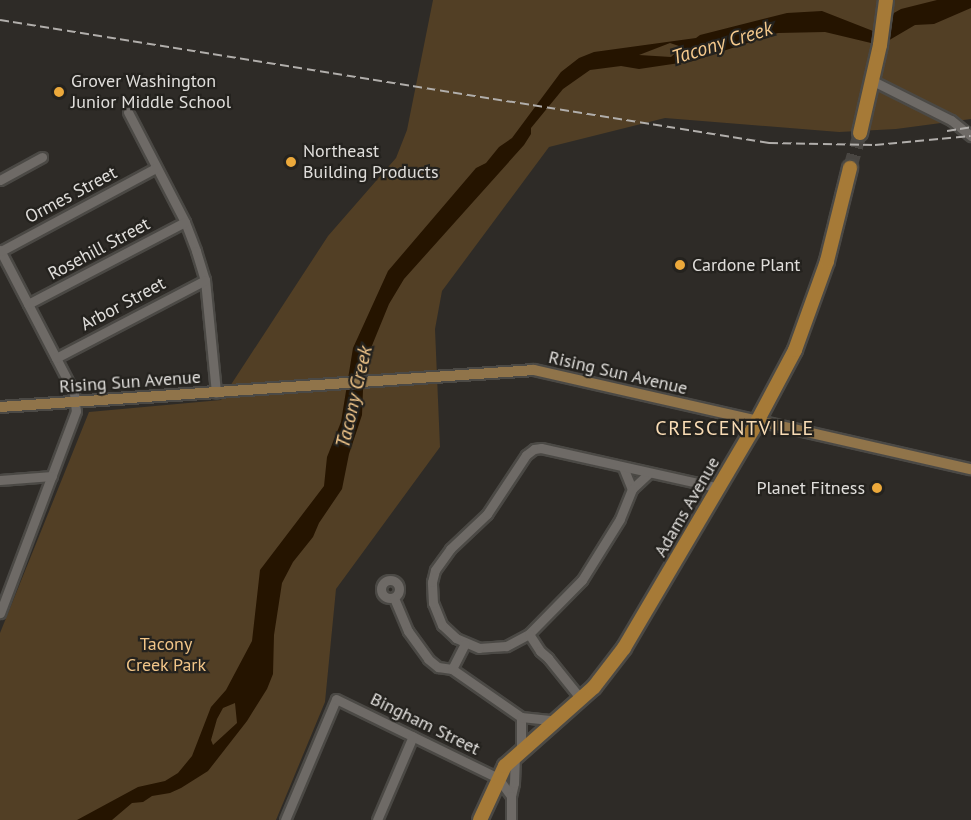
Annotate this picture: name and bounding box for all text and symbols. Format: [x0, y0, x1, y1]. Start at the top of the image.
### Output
water label: Tacony Creek [668, 16, 776, 70]
place label: Grover Washington Junior Middle School [71, 71, 231, 113]
marker: Grover Washington Junior Middle School [52, 85, 66, 99]
place label: Northeast Building Products [303, 141, 439, 184]
marker: Northeast Building Products [284, 155, 298, 169]
street label: Ormes Street [22, 162, 120, 228]
street label: Rosehill Street [44, 213, 154, 285]
place label: Cardone Plant [692, 254, 800, 276]
marker: Cardone Plant [673, 258, 687, 272]
street label: Arbor Street [77, 273, 169, 335]
water label: Tacony Creek [331, 343, 377, 451]
street label: Rising Sun Avenue [546, 346, 690, 400]
street label: Rising Sun Avenue [58, 366, 202, 398]
district label: CRESCENTVILLE [655, 416, 815, 440]
street label: Adams Avenue [650, 453, 724, 561]
place label: Planet Fitness [756, 477, 865, 499]
marker: Planet Fitness [870, 481, 884, 495]
park label: Tacony Creek Park [126, 634, 206, 676]
street label: Bingham Street [367, 688, 483, 760]

